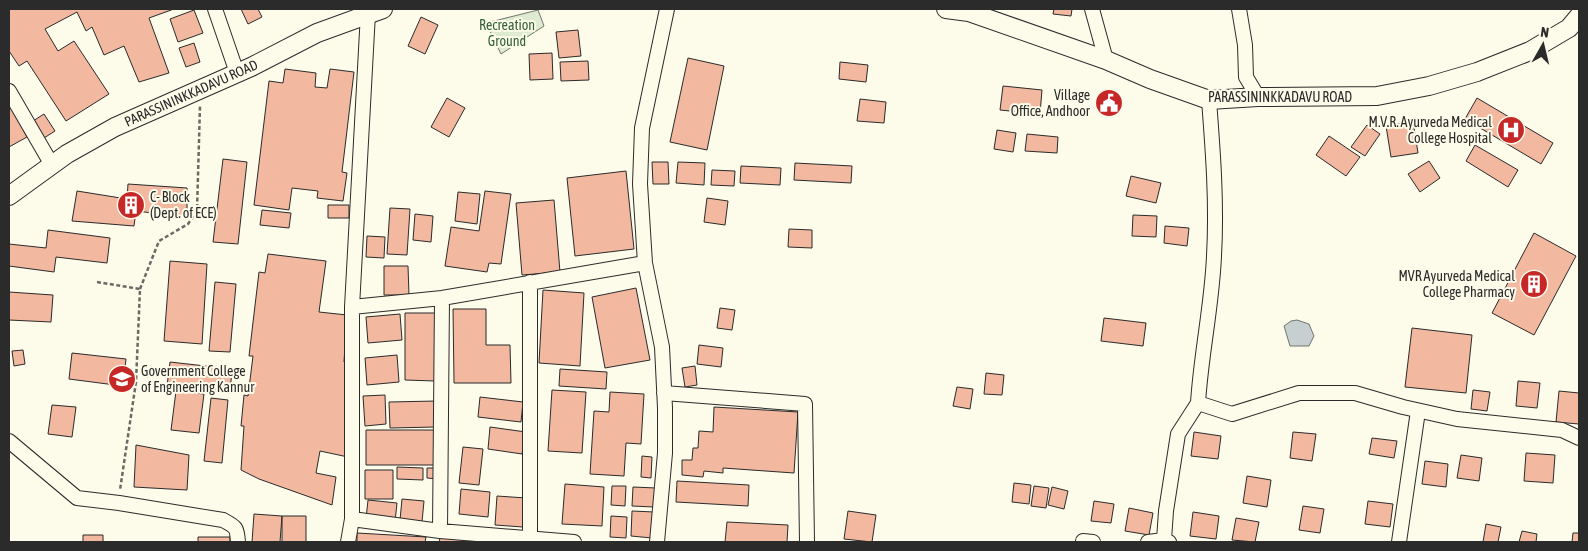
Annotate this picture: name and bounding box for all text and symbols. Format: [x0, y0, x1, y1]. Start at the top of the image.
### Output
park label: Recreation Ground [479, 17, 535, 49]
north arrow [1518, 20, 1568, 70]
text: N [1540, 24, 1550, 41]
street label: PARASSININKKADAVU ROAD [122, 56, 260, 130]
place label: Village Office, Andhoor [1011, 87, 1091, 119]
public building icon: Village Office, Andhoor [1094, 88, 1124, 118]
street label: PARASSININKKADAVU ROAD [1208, 89, 1352, 105]
place label: M.V.R. Ayurveda Medical College Hospital [1369, 114, 1492, 146]
hospital icon: M.V.R. Ayurveda Medical College Hospital [1496, 115, 1526, 145]
place label: C- Block (Dept. of ECE) [150, 189, 217, 221]
building icon: C- Block (Dept. of ECE) [116, 190, 146, 220]
place label: MVR Ayurveda Medical College Pharmacy [1398, 268, 1515, 300]
building icon: MVR Ayurveda Medical College Pharmacy [1519, 269, 1549, 299]
place label: Government College of Engineering Kannur [141, 363, 255, 395]
school or university icon: Government College of Engineering Kannur [107, 364, 137, 394]

